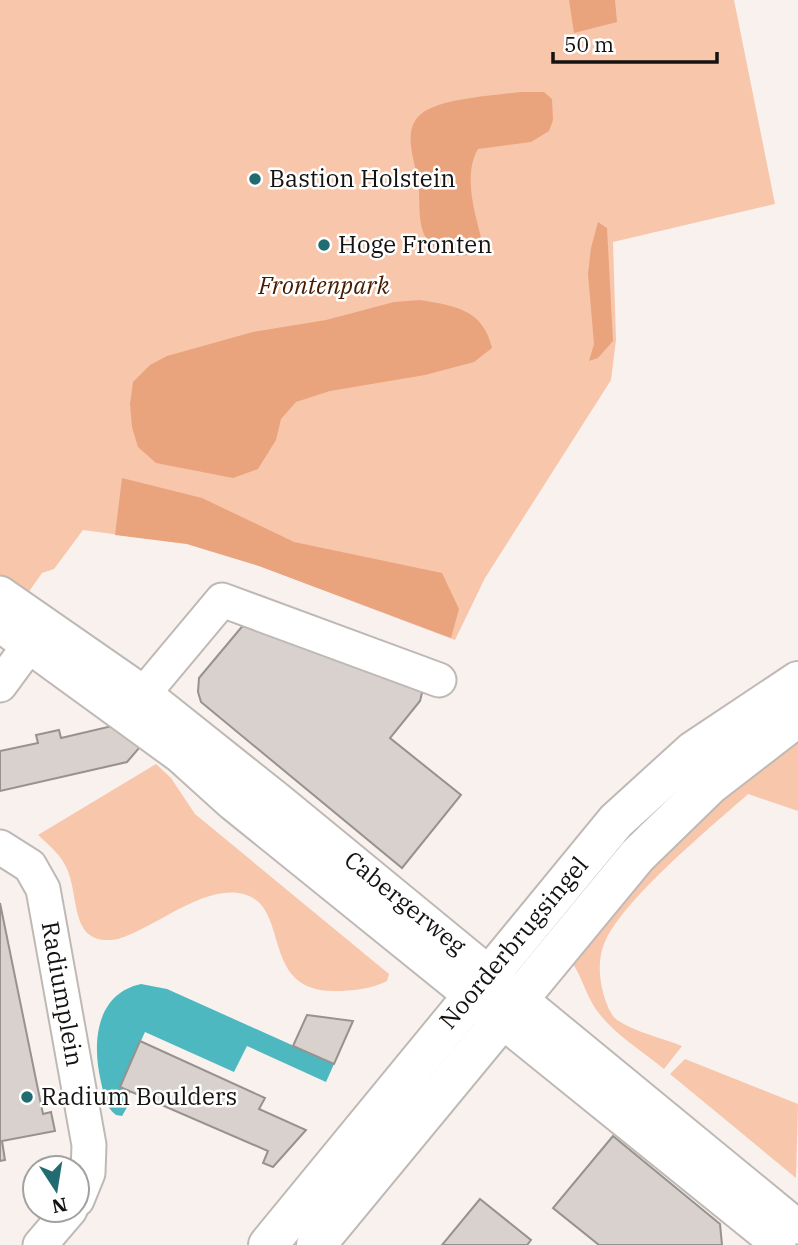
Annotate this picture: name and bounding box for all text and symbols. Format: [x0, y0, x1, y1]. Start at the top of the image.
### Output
scale bar [553, 21, 718, 65]
text: 50 m [564, 30, 614, 58]
place label: Bastion Holstein [269, 162, 456, 194]
marker: Bastion Holstein [247, 171, 263, 187]
place label: Hoge Fronten [338, 228, 492, 260]
marker: Hoge Fronten [316, 237, 332, 253]
park label: Frontenpark [258, 269, 390, 301]
street label: Cabergerweg [338, 843, 473, 961]
street label: Noorderbrugsingel [432, 850, 595, 1035]
street label: Radiumplein [34, 919, 91, 1069]
place label: Radium Boulders [41, 1080, 237, 1112]
marker: Radium Boulders [19, 1089, 35, 1105]
north arrow [21, 1154, 91, 1224]
text: N [50, 1192, 69, 1219]

